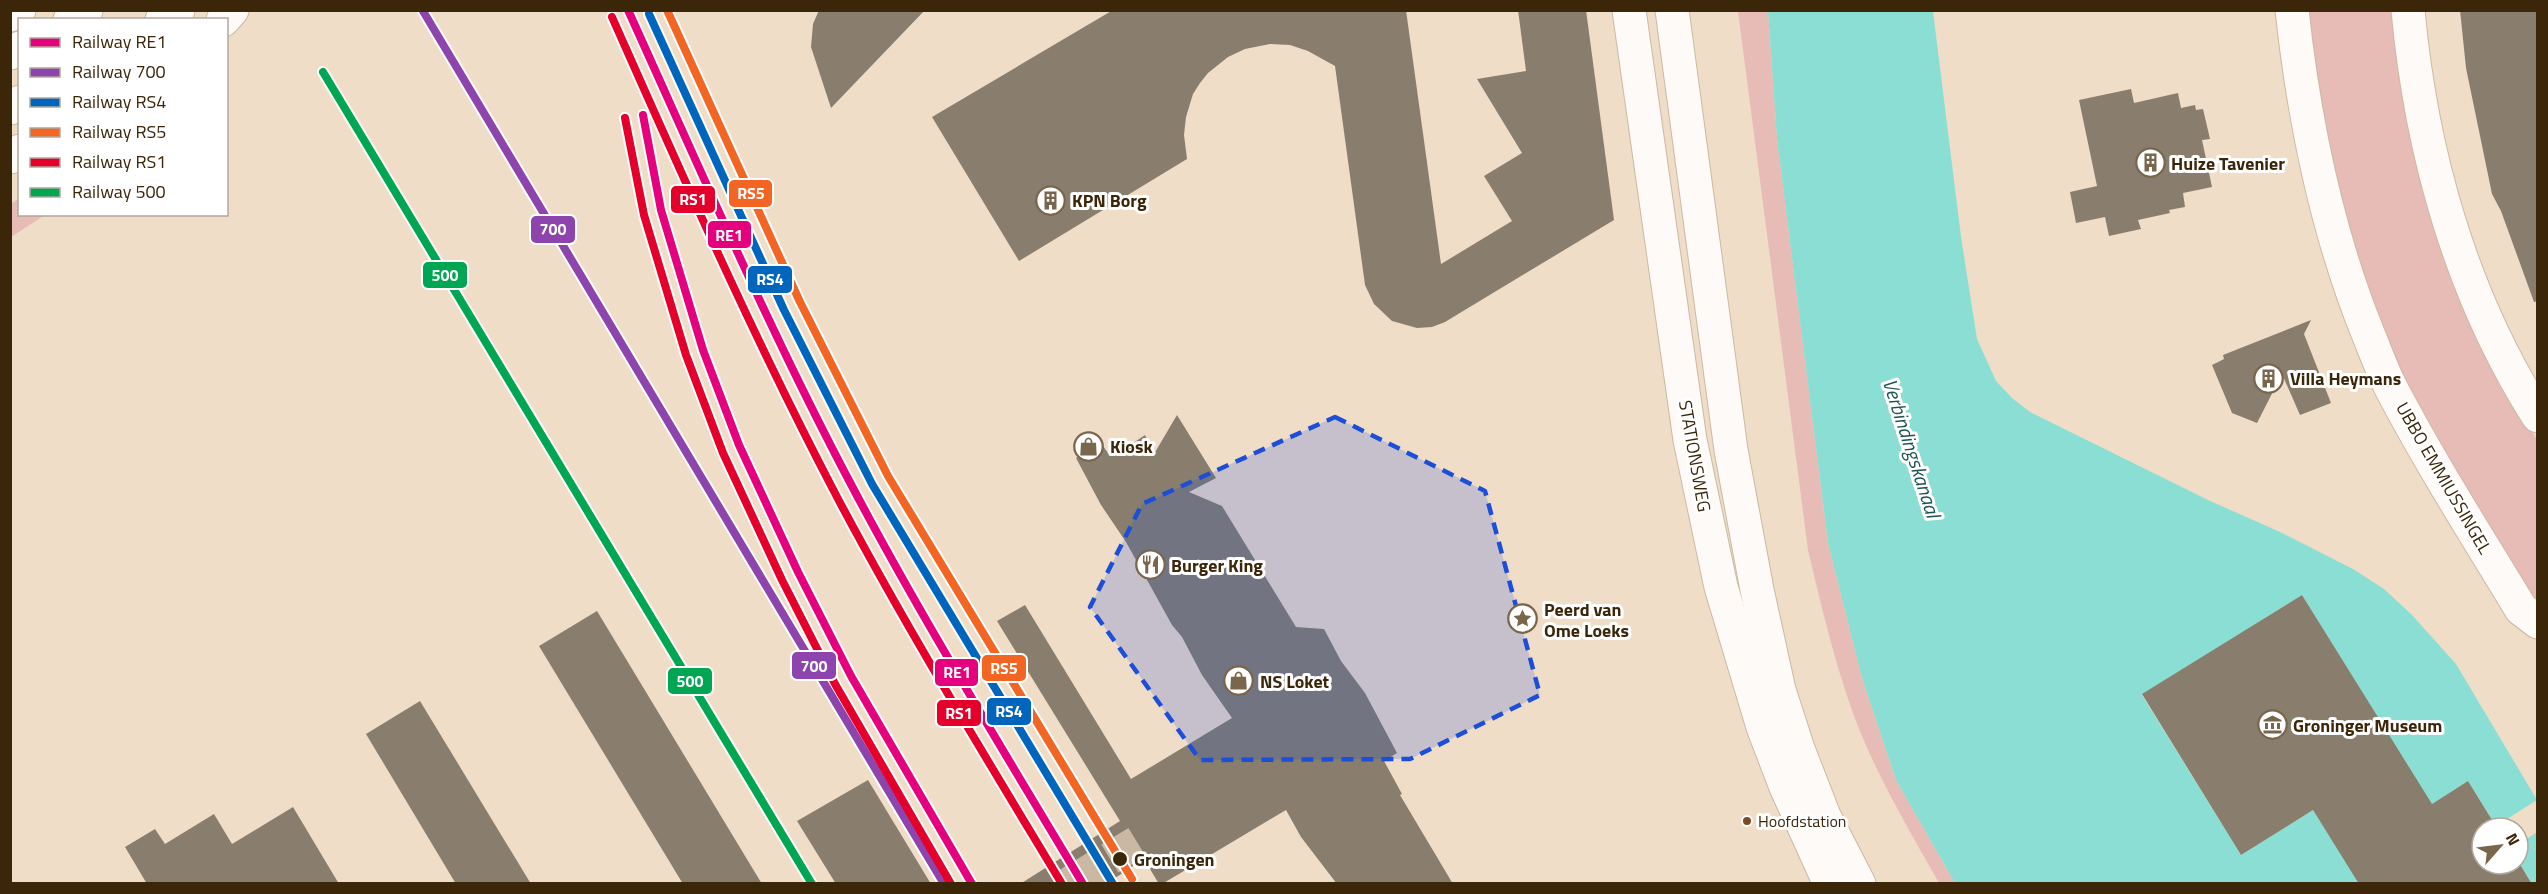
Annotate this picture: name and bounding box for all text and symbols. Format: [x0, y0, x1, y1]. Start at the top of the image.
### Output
legend [18, 18, 228, 216]
text: Railway RE1 [72, 28, 167, 55]
text: Railway 700 [72, 58, 166, 85]
text: Railway RS4 [72, 88, 166, 115]
text: Railway RS5 [72, 118, 166, 145]
building icon: Huize Tavenier [2134, 147, 2166, 179]
text: Railway RS1 [72, 148, 166, 175]
place label: Huize Tavenier [2171, 150, 2285, 177]
text: Railway 500 [72, 178, 166, 205]
line badge: RS5 [728, 179, 773, 208]
text: RS5 [737, 181, 765, 205]
building icon: KPN Borg [1035, 184, 1067, 216]
line badge: RS1 [670, 185, 716, 214]
text: RS1 [679, 187, 707, 211]
place label: KPN Borg [1072, 187, 1147, 214]
line badge: 700 [530, 215, 576, 244]
text: 700 [540, 217, 566, 241]
line badge: RE1 [707, 220, 752, 249]
text: RE1 [715, 223, 743, 247]
line badge: 500 [422, 261, 468, 289]
text: 500 [432, 263, 458, 287]
line badge: RS4 [747, 265, 793, 294]
text: RS4 [756, 267, 784, 291]
building icon: Villa Heymans [2253, 362, 2285, 394]
place label: Villa Heymans [2290, 365, 2401, 392]
water label: Verbindingskanaal [1875, 374, 1950, 524]
street label: UBBO EMMIUSSINGEL [2389, 397, 2499, 559]
street label: STATIONSWEG [1672, 398, 1718, 514]
shop icon: Kiosk [1073, 430, 1105, 462]
place label: Kiosk [1110, 433, 1153, 460]
restaurant icon: Burger King [1134, 549, 1166, 581]
place label: Burger King [1171, 552, 1263, 579]
place label: Peerd van Ome Loeks [1544, 596, 1629, 644]
place icon: Peerd van Ome Loeks [1507, 603, 1539, 635]
line badge: 700 [791, 651, 837, 680]
text: 700 [801, 654, 827, 678]
line badge: RS5 [981, 654, 1027, 682]
text: RS5 [990, 656, 1018, 680]
line badge: RE1 [934, 658, 979, 687]
text: RE1 [943, 660, 971, 684]
shop icon: NS Loket [1223, 665, 1255, 697]
line badge: 500 [667, 667, 713, 695]
place label: NS Loket [1260, 668, 1330, 695]
text: 500 [677, 669, 703, 693]
line badge: RS4 [986, 697, 1032, 726]
line badge: RS1 [936, 699, 982, 727]
text: RS4 [995, 699, 1023, 723]
text: RS1 [945, 701, 973, 725]
museum icon: Groninger Museum [2256, 709, 2288, 741]
place label: Groninger Museum [2293, 712, 2442, 739]
place label: Hoofdstation [1758, 809, 1846, 833]
marker: Hoofdstation [1741, 815, 1753, 827]
north arrow [2470, 816, 2530, 876]
text: N [2500, 828, 2526, 849]
place label: Groningen [1134, 846, 1215, 873]
marker: Groningen [1111, 850, 1129, 868]

